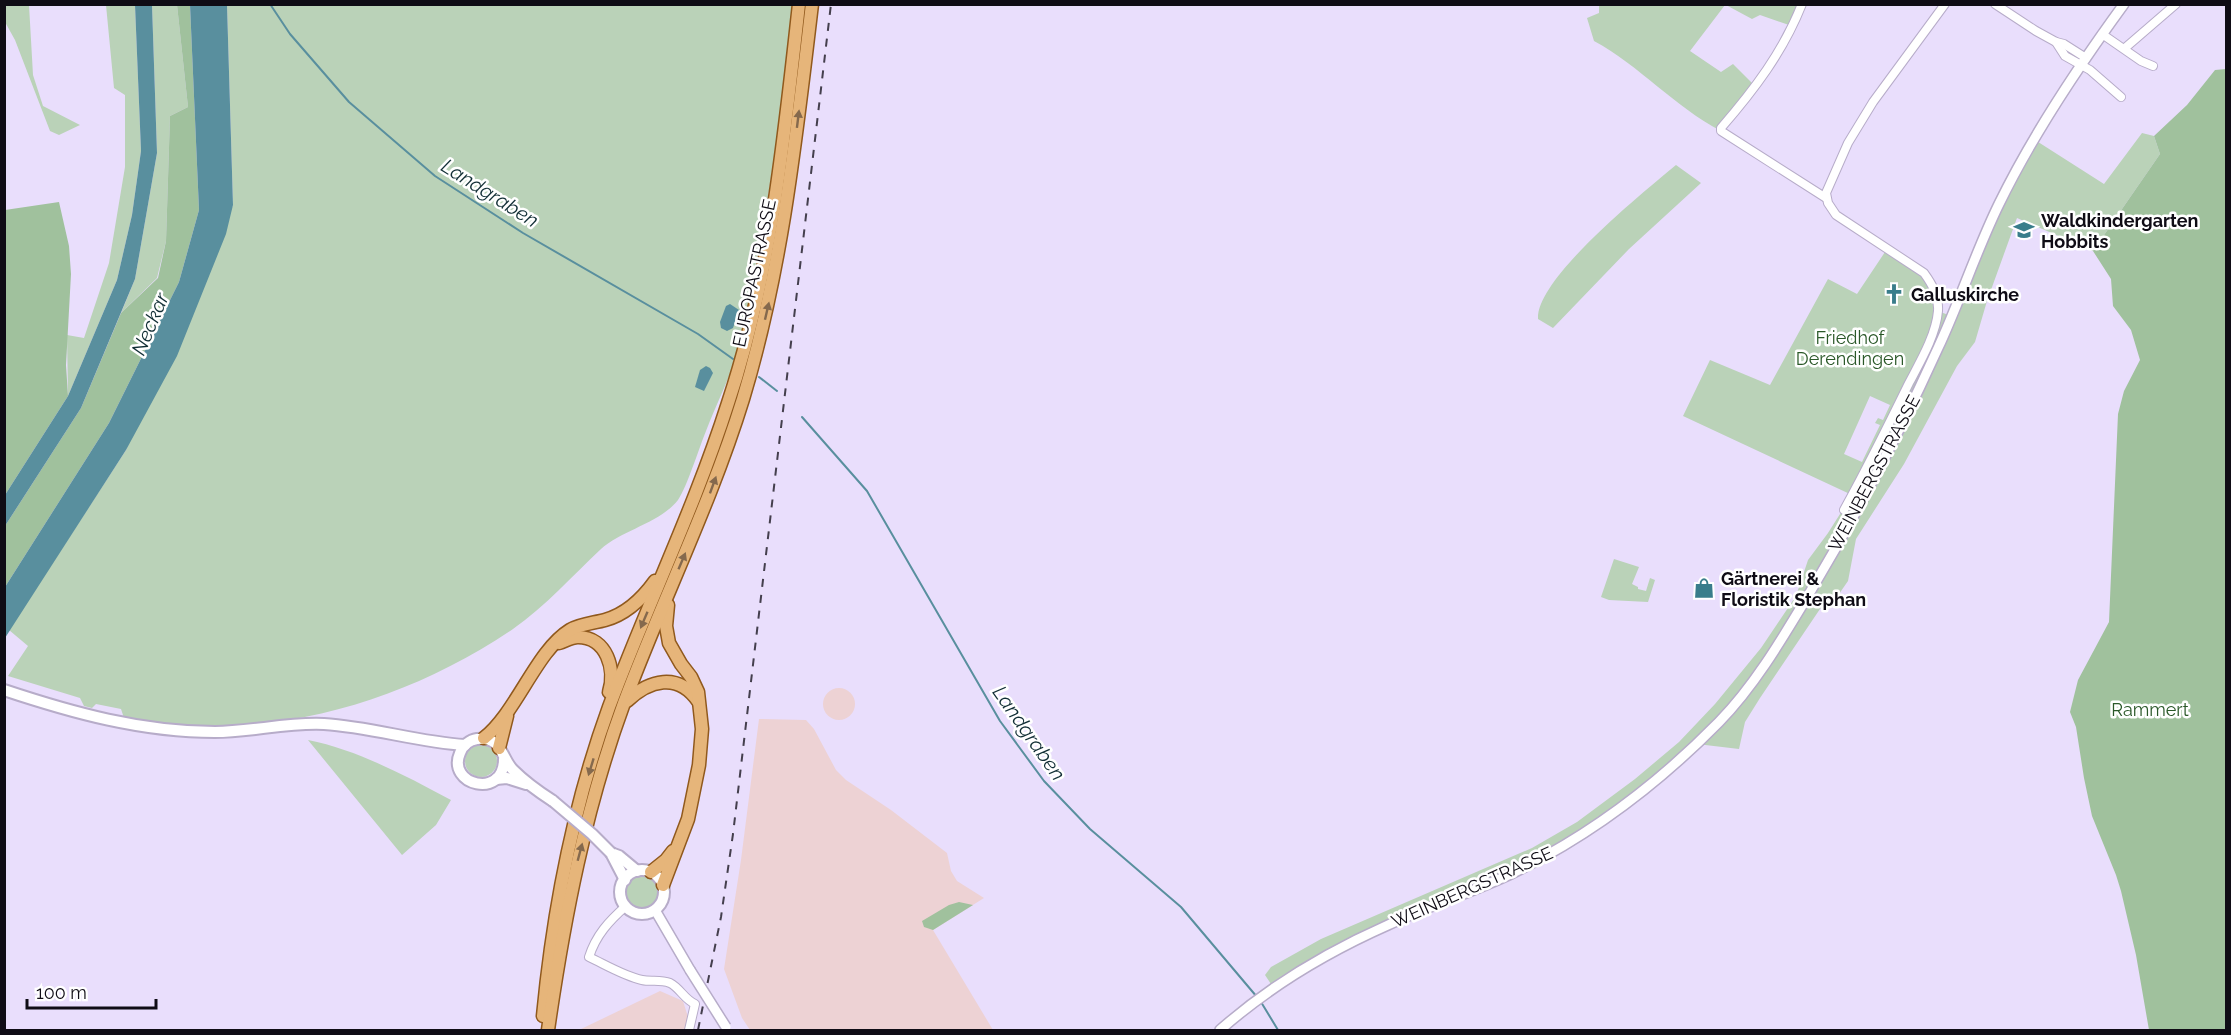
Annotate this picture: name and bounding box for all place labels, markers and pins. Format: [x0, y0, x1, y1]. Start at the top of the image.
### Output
place label: Waldkindergarten Hobbits [2041, 210, 2199, 252]
school or university icon: Waldkindergarten Hobbits [2012, 218, 2036, 242]
church icon: Galluskirche [1882, 282, 1906, 306]
place label: Galluskirche [1911, 284, 2019, 305]
place label: Gärtnerei & Floristik Stephan [1721, 568, 1866, 610]
shop icon: Gärtnerei & Floristik Stephan [1692, 576, 1716, 600]

